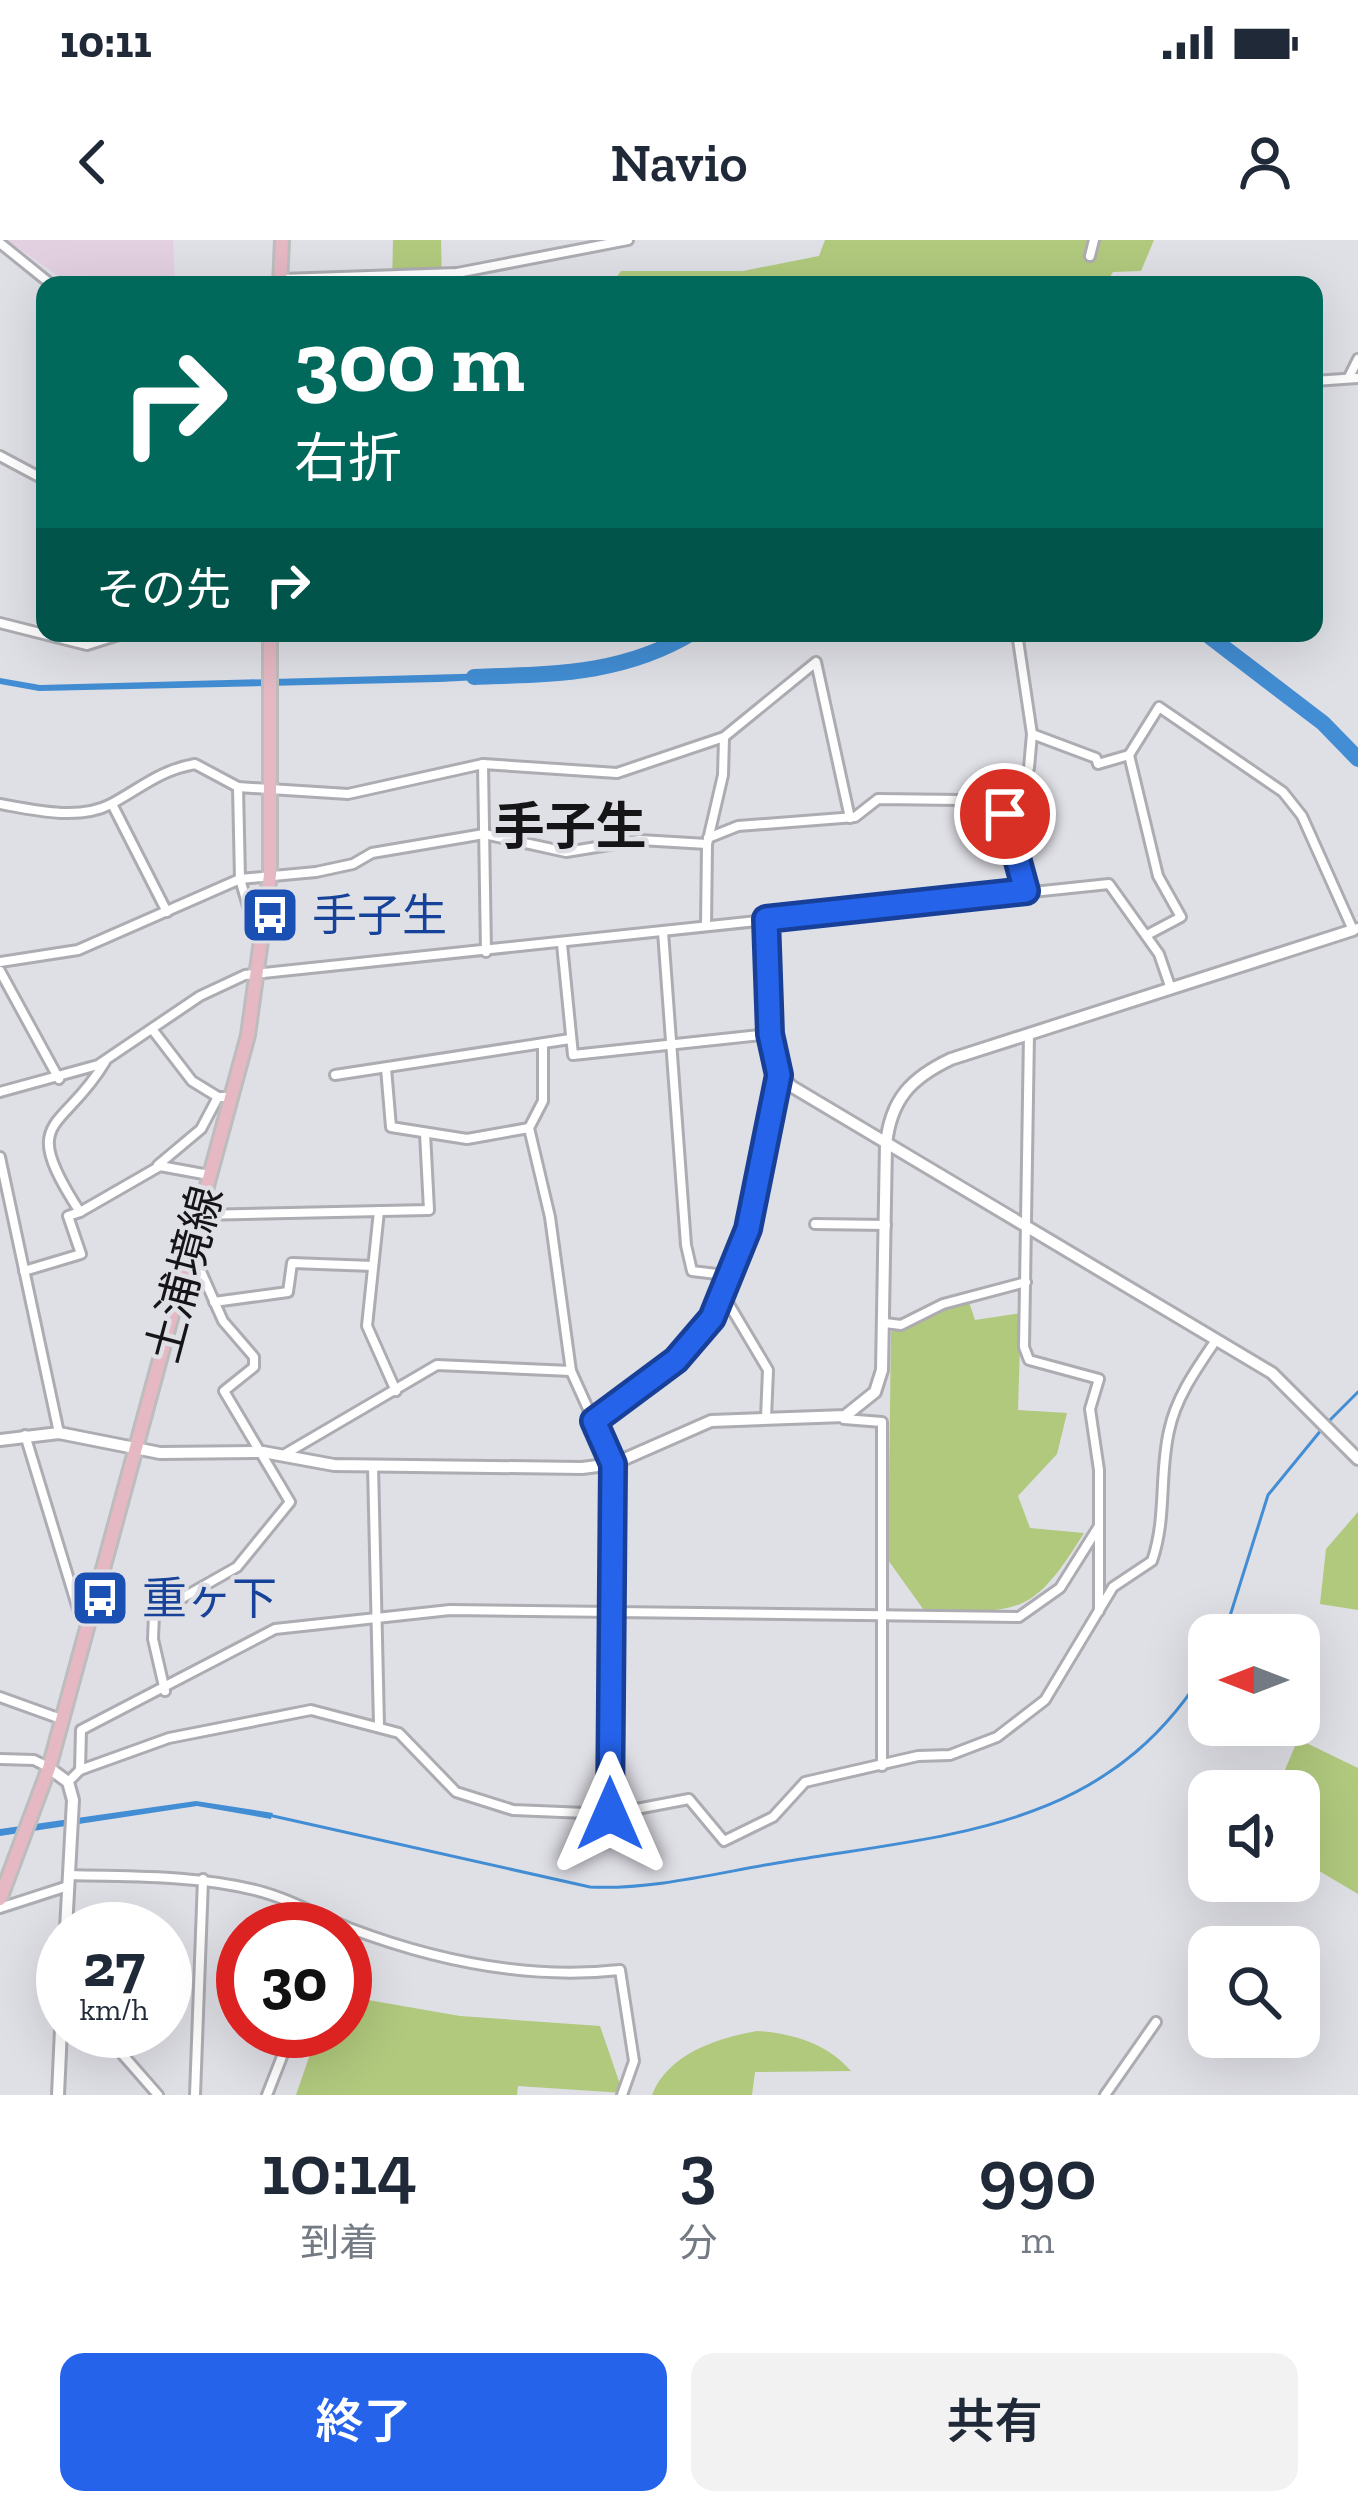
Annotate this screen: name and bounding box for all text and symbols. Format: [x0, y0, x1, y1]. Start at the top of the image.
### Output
text: 10:11 [60, 15, 152, 69]
icon: back [60, 129, 126, 195]
icon: person [1232, 129, 1298, 195]
text: Navio [611, 130, 747, 195]
text: 300 m [294, 312, 525, 413]
icon: right [96, 324, 252, 480]
text: 右折 [294, 426, 402, 491]
icon: right [255, 552, 321, 618]
text: その先 [96, 563, 231, 617]
pin [954, 763, 1056, 865]
icon: arrive [972, 781, 1038, 847]
district label: 手子生 [493, 796, 647, 857]
bus stop icon: 手子生 [239, 884, 301, 946]
place label: 手子生 [312, 889, 447, 943]
street label: 土浦境線 [136, 1180, 234, 1368]
bus stop icon: 重ヶ下 [69, 1567, 131, 1629]
place label: 重ヶ下 [142, 1572, 277, 1626]
north arrow [1188, 1614, 1320, 1746]
map controls [1188, 1614, 1320, 2058]
position arrow [547, 1751, 673, 1877]
button: sound [1188, 1770, 1320, 1902]
speed limit sign: 30 [216, 1902, 372, 2058]
button: search [1188, 1926, 1320, 2058]
text: 27 [83, 1929, 145, 2001]
text: km/h [80, 1992, 148, 2028]
text: 10:14 [261, 2126, 417, 2212]
text: 3 [679, 2126, 716, 2212]
text: 990 [978, 2131, 1097, 2217]
text: m [1021, 2216, 1054, 2263]
text: 到着 [300, 2219, 378, 2266]
text: 分 [678, 2219, 717, 2266]
button: 終了 [60, 2353, 667, 2491]
button: 共有 [691, 2353, 1298, 2491]

